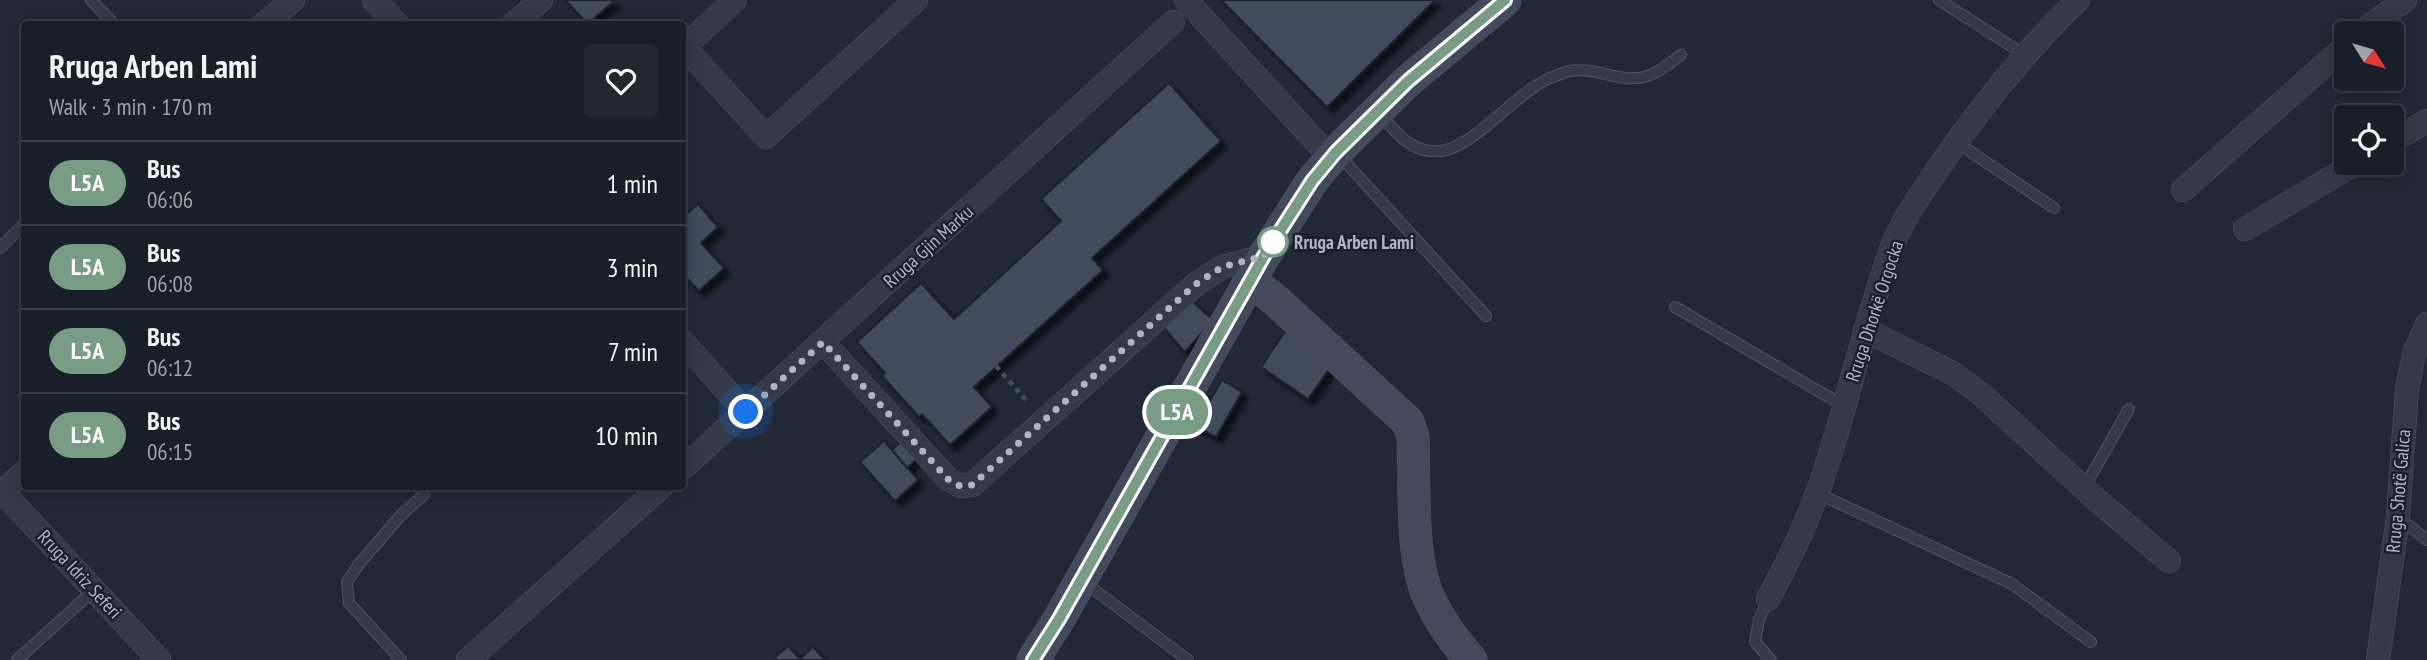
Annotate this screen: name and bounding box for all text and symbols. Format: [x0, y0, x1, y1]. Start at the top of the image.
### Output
north arrow [2334, 21, 2404, 91]
map controls [2334, 21, 2404, 175]
text: Rruga Arben Lami [49, 44, 257, 87]
button: heart [584, 44, 658, 118]
text: Walk · 3 min · 170 m [49, 92, 212, 121]
button: locate [2334, 105, 2404, 175]
text: Bus [147, 152, 180, 185]
text: L5A [71, 167, 104, 198]
text: 1 min [607, 167, 658, 200]
text: 06:06 [147, 185, 193, 214]
street label: Rruga Gjin Marku [878, 199, 978, 293]
marker: Rruga Arben Lami [1258, 227, 1288, 257]
place label: Rruga Arben Lami [1294, 230, 1414, 254]
text: Bus [147, 236, 180, 269]
street label: Rruga Dhorkë Orgocka [1840, 237, 1908, 385]
text: L5A [71, 251, 104, 282]
text: 3 min [607, 251, 658, 284]
text: 06:08 [147, 269, 193, 298]
text: Bus [147, 320, 180, 353]
text: L5A [71, 335, 104, 366]
text: 7 min [608, 335, 658, 368]
text: 06:12 [147, 353, 193, 382]
line badge: L5A [1137, 389, 1217, 435]
your location [728, 394, 763, 429]
text: L5A [1160, 396, 1194, 427]
text: Bus [147, 404, 180, 437]
text: L5A [71, 419, 104, 450]
text: 10 min [595, 419, 658, 452]
street label: Rruga Shotë Galica [2381, 428, 2415, 554]
text: 06:15 [147, 437, 193, 466]
street label: Rruga Idriz Seferi [33, 525, 127, 623]

